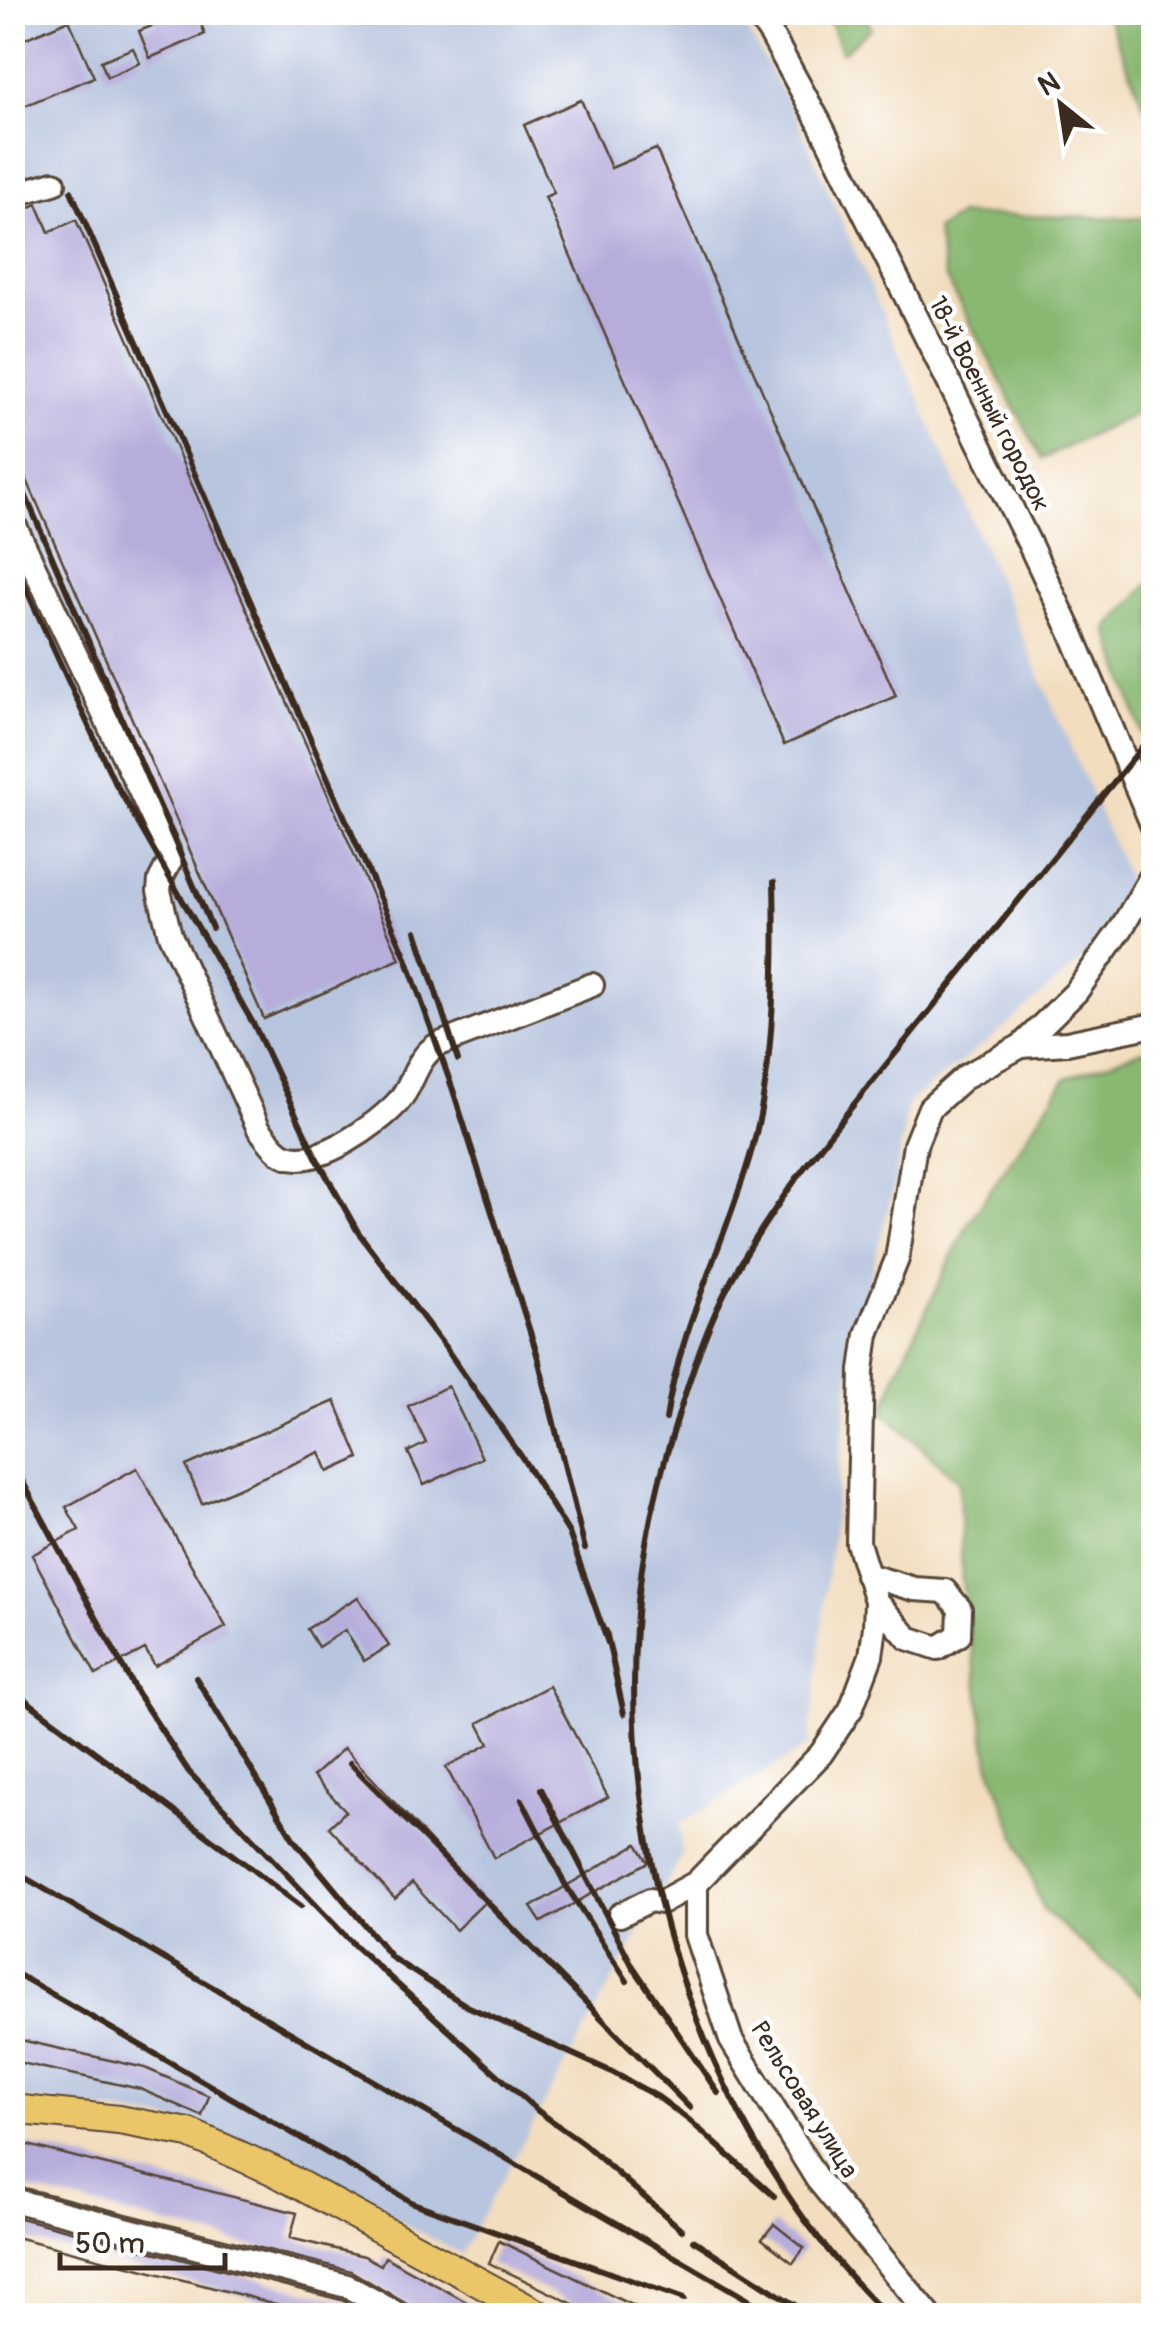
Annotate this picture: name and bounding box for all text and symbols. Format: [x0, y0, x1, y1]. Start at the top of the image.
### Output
north arrow [1011, 55, 1111, 155]
text: N [1032, 65, 1066, 105]
street label: 18-й Военный городок [921, 291, 1057, 517]
street label: Рельсовая улица [743, 2016, 865, 2184]
scale bar [60, 2208, 225, 2270]
text: 50 m [75, 2225, 145, 2262]

